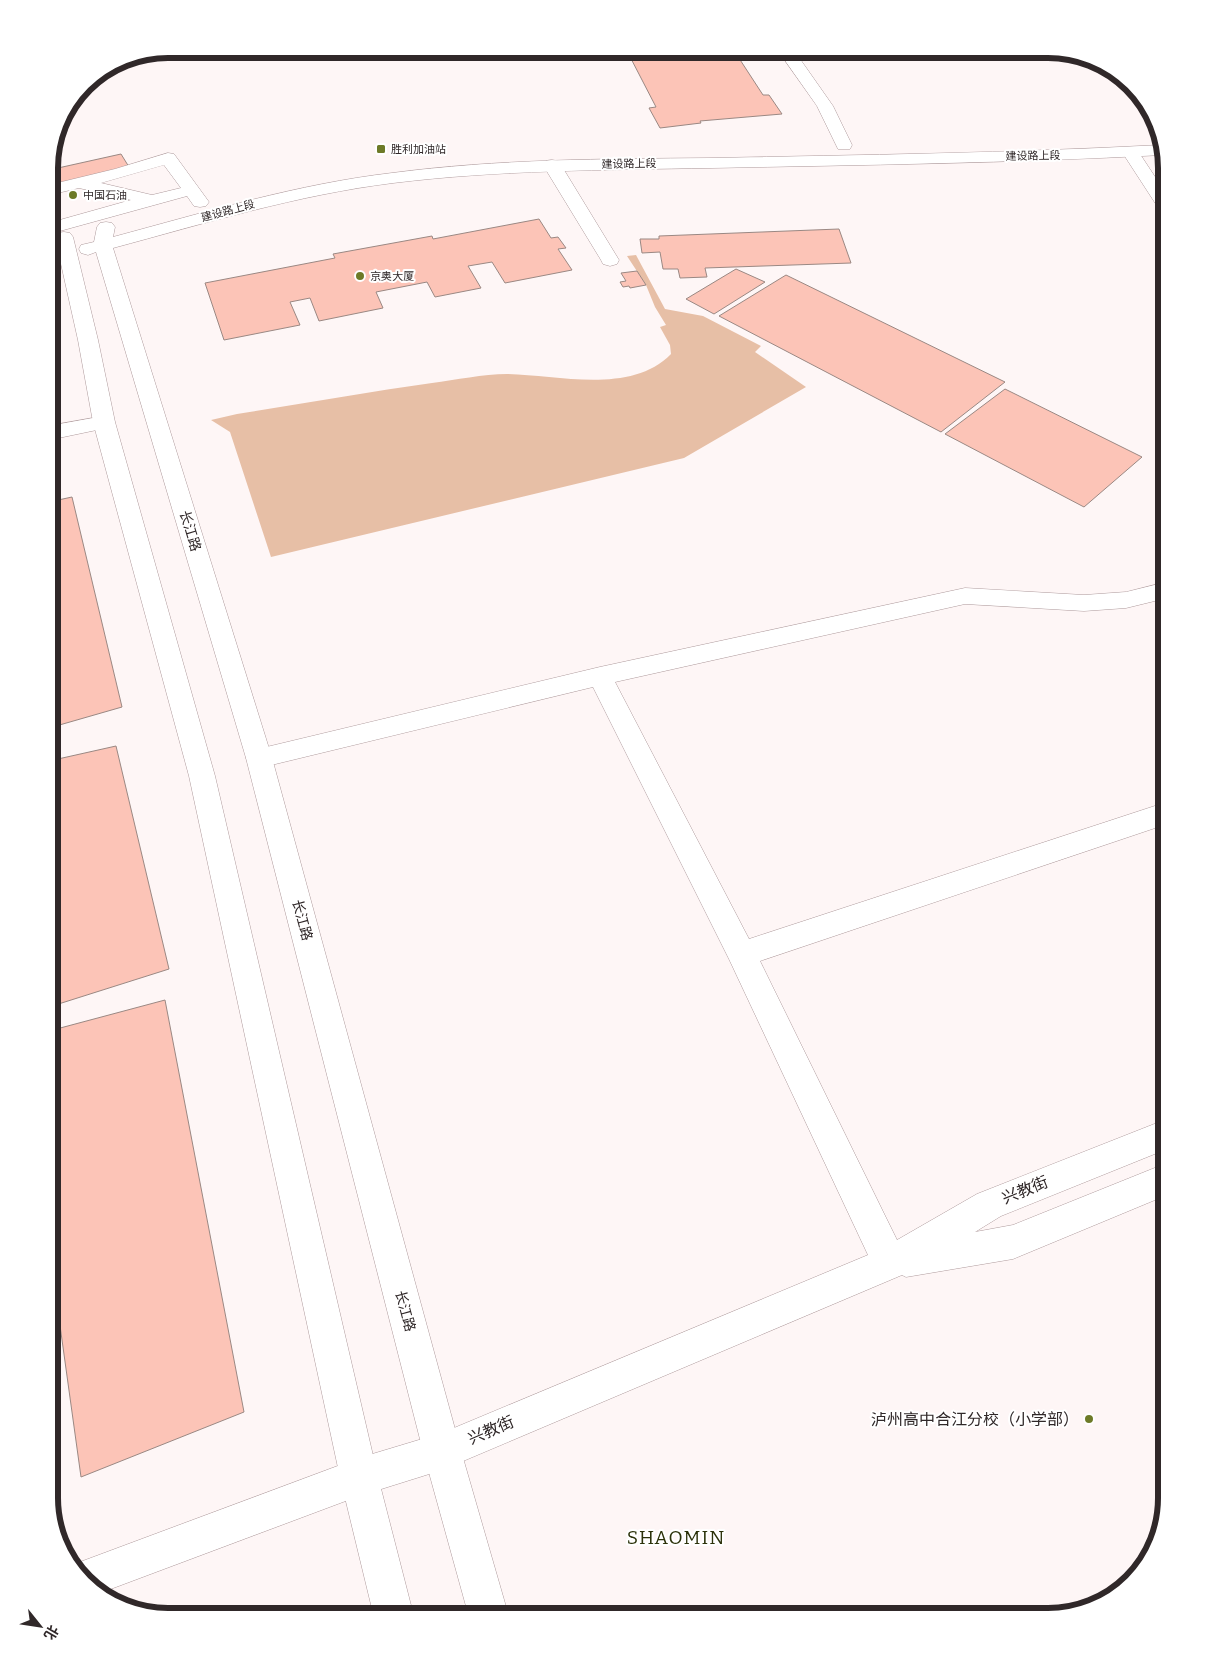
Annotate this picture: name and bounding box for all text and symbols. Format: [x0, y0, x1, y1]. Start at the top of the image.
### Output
marker: 胜利加油站 [375, 143, 387, 155]
place label: 胜利加油站 [391, 143, 446, 156]
street label: 建设路上段 [1005, 149, 1061, 163]
street label: 建设路上段 [601, 157, 657, 171]
marker: 中国石油 [67, 189, 79, 201]
place label: 中国石油 [83, 189, 127, 202]
street label: 建设路上段 [200, 198, 256, 224]
marker: 京奥大厦 [354, 270, 366, 282]
place label: 京奥大厦 [370, 270, 414, 283]
street label: 长江路 [176, 508, 204, 554]
street label: 长江路 [288, 898, 316, 942]
street label: 兴教街 [999, 1172, 1051, 1208]
street label: 长江路 [391, 1289, 419, 1333]
place label: 泸州高中合江分校（小学部） [871, 1410, 1079, 1429]
street label: 兴教街 [465, 1412, 517, 1448]
marker: 泸州高中合江分校（小学部） [1083, 1413, 1095, 1425]
district label: SHAOMIN [627, 1526, 725, 1549]
north arrow [15, 1601, 65, 1651]
text: 北 [40, 1622, 62, 1643]

